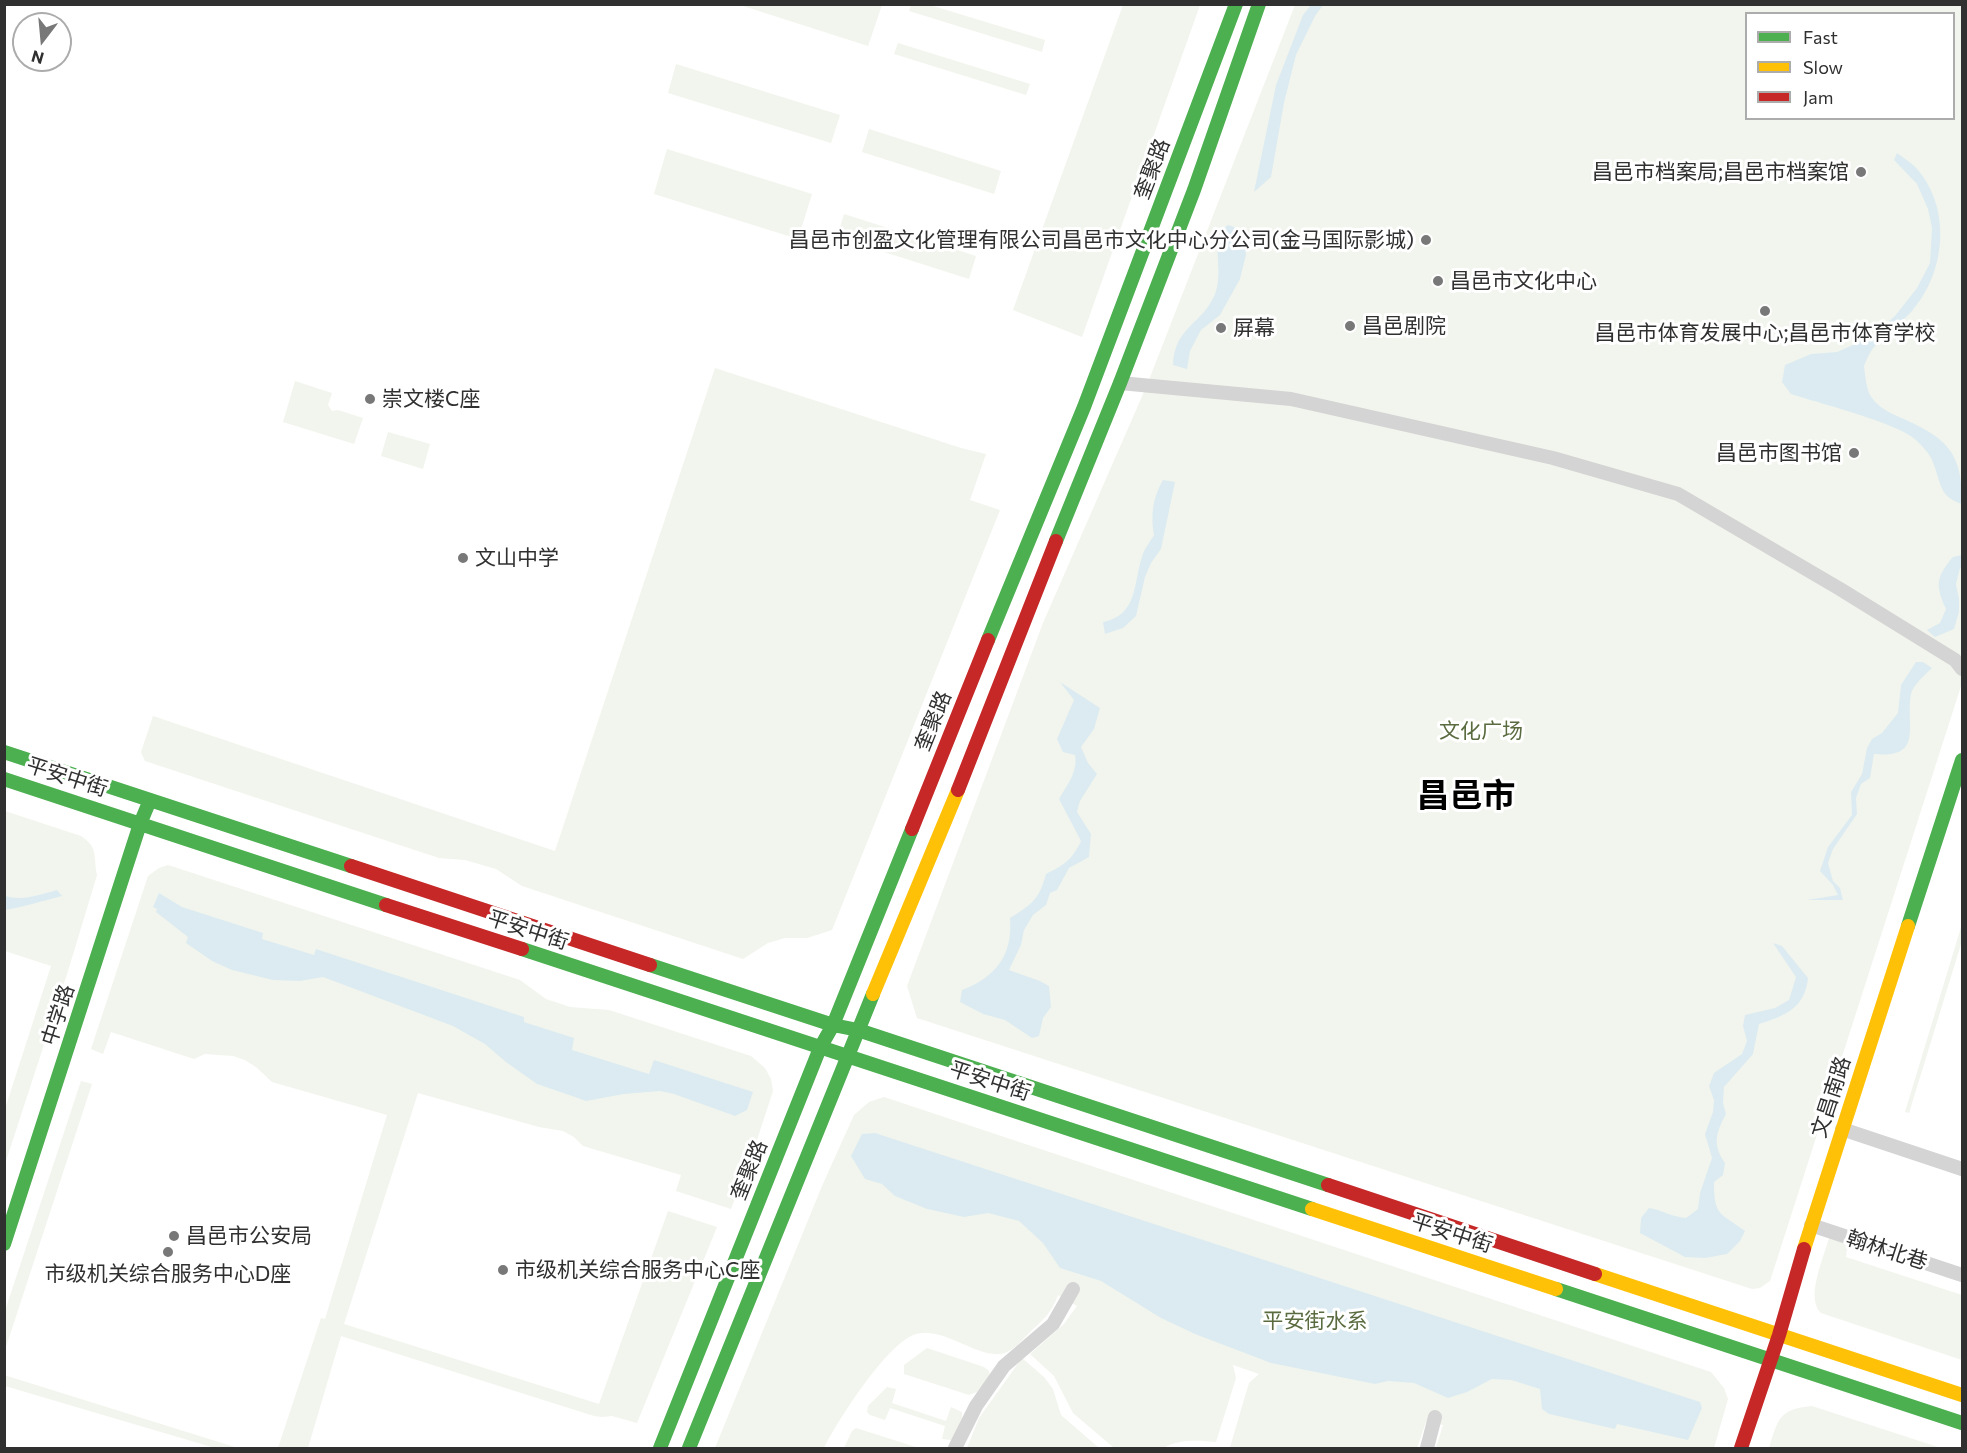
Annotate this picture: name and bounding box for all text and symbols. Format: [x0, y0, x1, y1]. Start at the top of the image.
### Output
north arrow [12, 12, 72, 72]
legend [1745, 12, 1955, 120]
text: Fast [1803, 26, 1838, 48]
text: N [29, 47, 46, 69]
text: Slow [1803, 56, 1843, 78]
text: Jam [1803, 86, 1833, 108]
street label: 奎聚路 [1129, 135, 1175, 203]
place label: 昌邑市档案局;昌邑市档案馆 [1592, 159, 1849, 185]
marker: 昌邑市档案局;昌邑市档案馆 [1854, 165, 1868, 179]
place label: 昌邑市创盈文化管理有限公司昌邑市文化中心分公司(金马国际影城) [789, 227, 1414, 253]
marker: 昌邑市创盈文化管理有限公司昌邑市文化中心分公司(金马国际影城) [1419, 233, 1433, 247]
place label: 昌邑市文化中心 [1450, 268, 1597, 294]
marker: 昌邑市文化中心 [1431, 274, 1445, 288]
marker: 昌邑市体育发展中心;昌邑市体育学校 [1758, 304, 1772, 318]
place label: 昌邑剧院 [1362, 313, 1446, 339]
place label: 屏幕 [1233, 315, 1275, 341]
marker: 昌邑剧院 [1343, 319, 1357, 333]
place label: 昌邑市体育发展中心;昌邑市体育学校 [1595, 320, 1935, 346]
marker: 屏幕 [1214, 321, 1228, 335]
place label: 崇文楼C座 [382, 386, 480, 412]
marker: 崇文楼C座 [363, 392, 377, 406]
place label: 昌邑市图书馆 [1716, 440, 1842, 466]
marker: 昌邑市图书馆 [1847, 446, 1861, 460]
place label: 文山中学 [475, 545, 559, 571]
marker: 文山中学 [456, 551, 470, 565]
street label: 奎聚路 [910, 687, 956, 755]
park label: 文化广场 [1439, 718, 1523, 744]
street label: 平安中街 [23, 752, 111, 802]
district label: 昌邑市 [1417, 776, 1515, 816]
street label: 平安中街 [484, 905, 572, 955]
street label: 中学路 [36, 981, 80, 1049]
street label: 文昌南路 [1806, 1053, 1856, 1141]
street label: 平安中街 [946, 1056, 1034, 1106]
street label: 奎聚路 [726, 1136, 772, 1204]
street label: 平安中街 [1408, 1208, 1496, 1258]
place label: 昌邑市公安局 [186, 1223, 312, 1249]
street label: 翰林北巷 [1843, 1225, 1931, 1275]
marker: 昌邑市公安局 [167, 1229, 181, 1243]
marker: 市级机关综合服务中心D座 [161, 1245, 175, 1259]
place label: 市级机关综合服务中心C座 [515, 1257, 760, 1283]
place label: 市级机关综合服务中心D座 [45, 1261, 291, 1287]
marker: 市级机关综合服务中心C座 [496, 1263, 510, 1277]
park label: 平安街水系 [1263, 1308, 1367, 1334]

